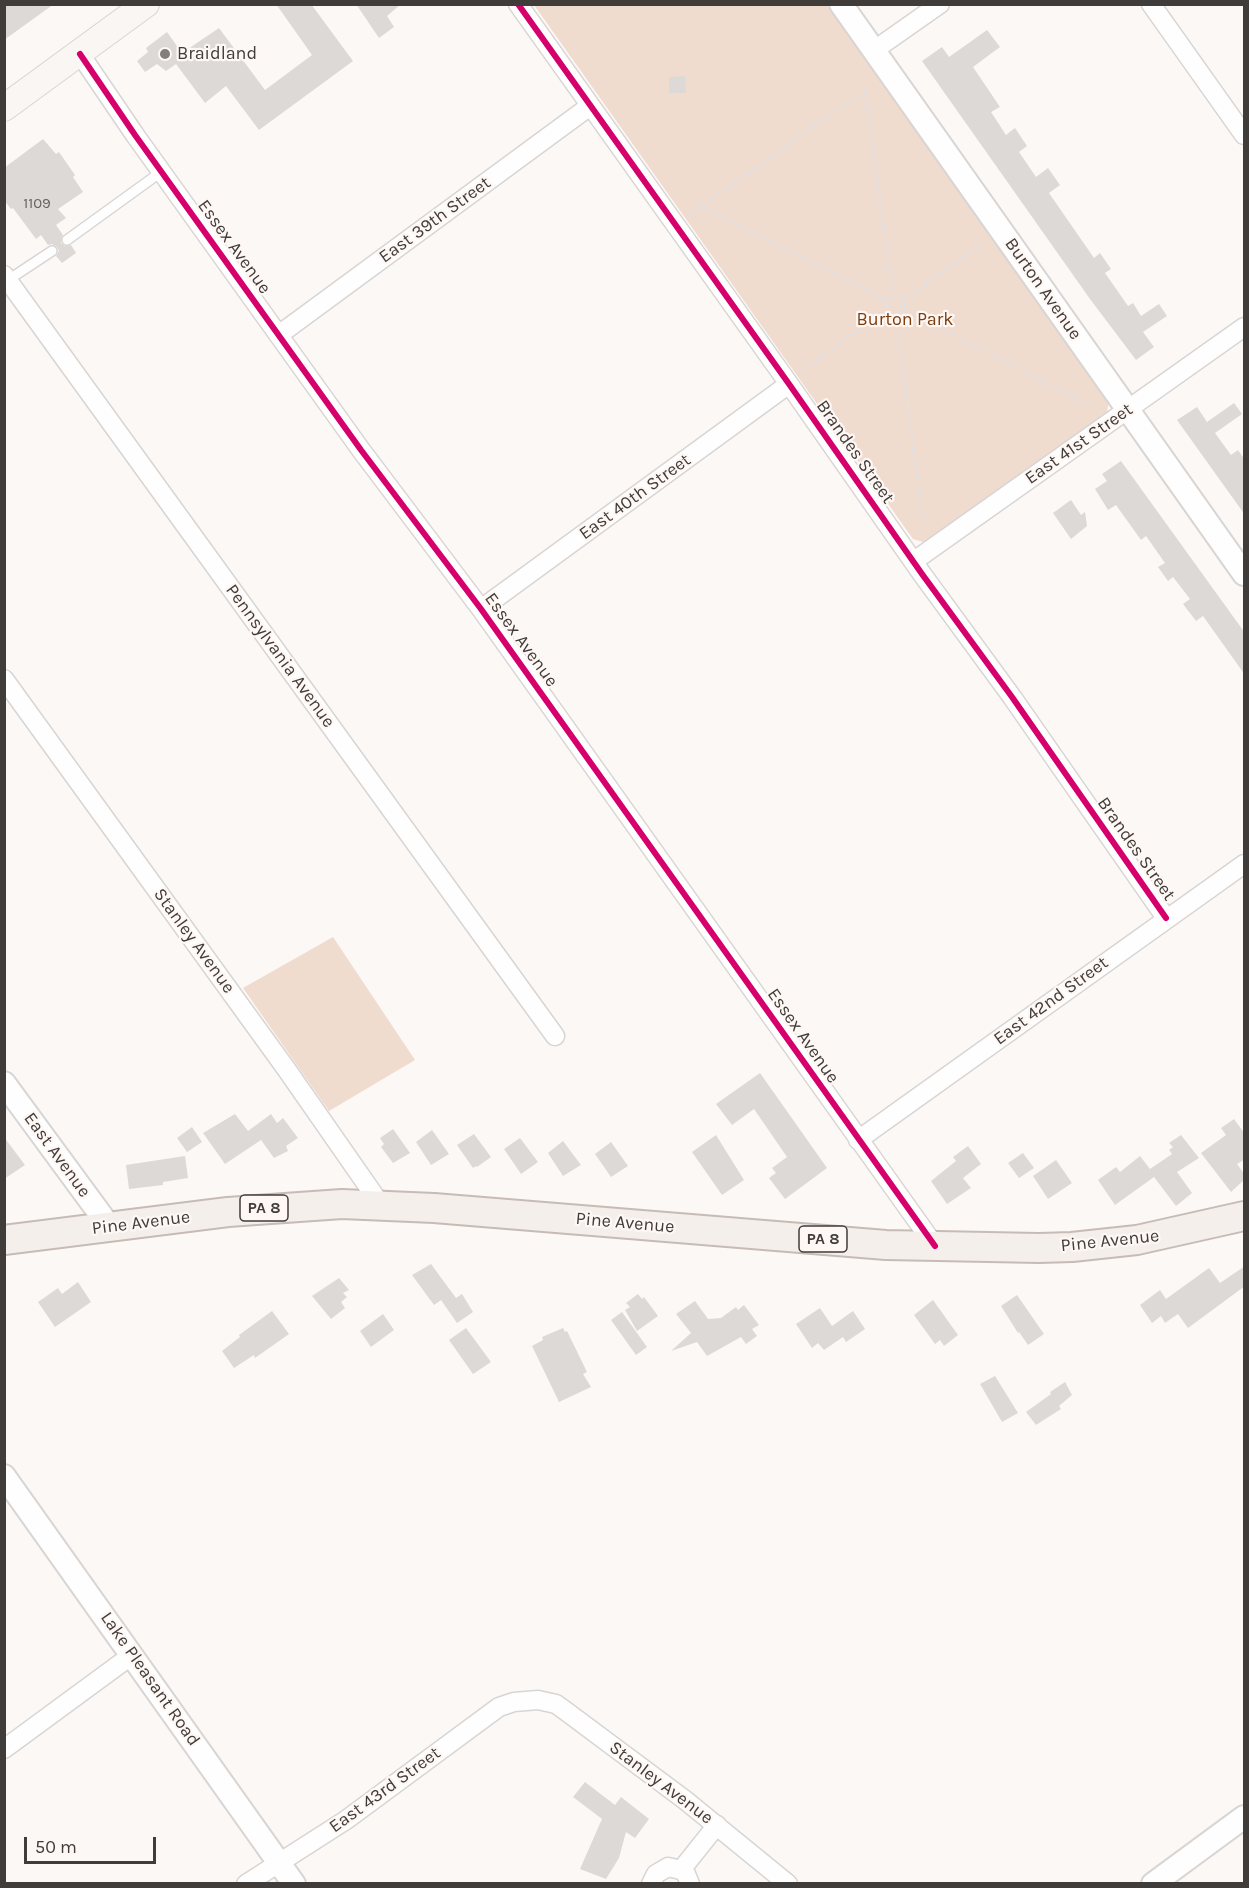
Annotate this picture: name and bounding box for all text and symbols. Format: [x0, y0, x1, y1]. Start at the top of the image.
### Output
place label: Braidland [177, 43, 257, 65]
marker: Braidland [158, 47, 172, 61]
street label: East 39th Street [375, 172, 495, 268]
house number: 1109 [23, 195, 51, 213]
street label: Essex Avenue [193, 196, 275, 298]
street label: Burton Avenue [1000, 234, 1086, 344]
park label: Burton Park [857, 309, 953, 331]
street label: Brandes Street [811, 396, 899, 508]
street label: East 41st Street [1021, 399, 1137, 489]
street label: East 40th Street [575, 449, 695, 545]
street label: Pennsylvania Avenue [221, 580, 339, 732]
street label: Essex Avenue [480, 589, 562, 691]
street label: Brandes Street [1092, 793, 1180, 905]
street label: Stanley Avenue [149, 884, 239, 998]
street label: East 42nd Street [990, 952, 1112, 1050]
street label: Essex Avenue [762, 984, 844, 1088]
street label: East Avenue [19, 1108, 95, 1202]
road number: PA 8 [240, 1195, 288, 1221]
street label: Pine Avenue [91, 1206, 191, 1240]
street label: Pine Avenue [575, 1208, 675, 1238]
street label: Pine Avenue [1060, 1225, 1160, 1257]
road number: PA 8 [799, 1226, 847, 1252]
street label: Lake Pleasant Road [96, 1608, 204, 1750]
street label: Stanley Avenue [605, 1737, 717, 1829]
street label: East 43rd Street [325, 1742, 445, 1838]
scale bar [27, 1825, 159, 1863]
text: 50 m [35, 1836, 77, 1858]

